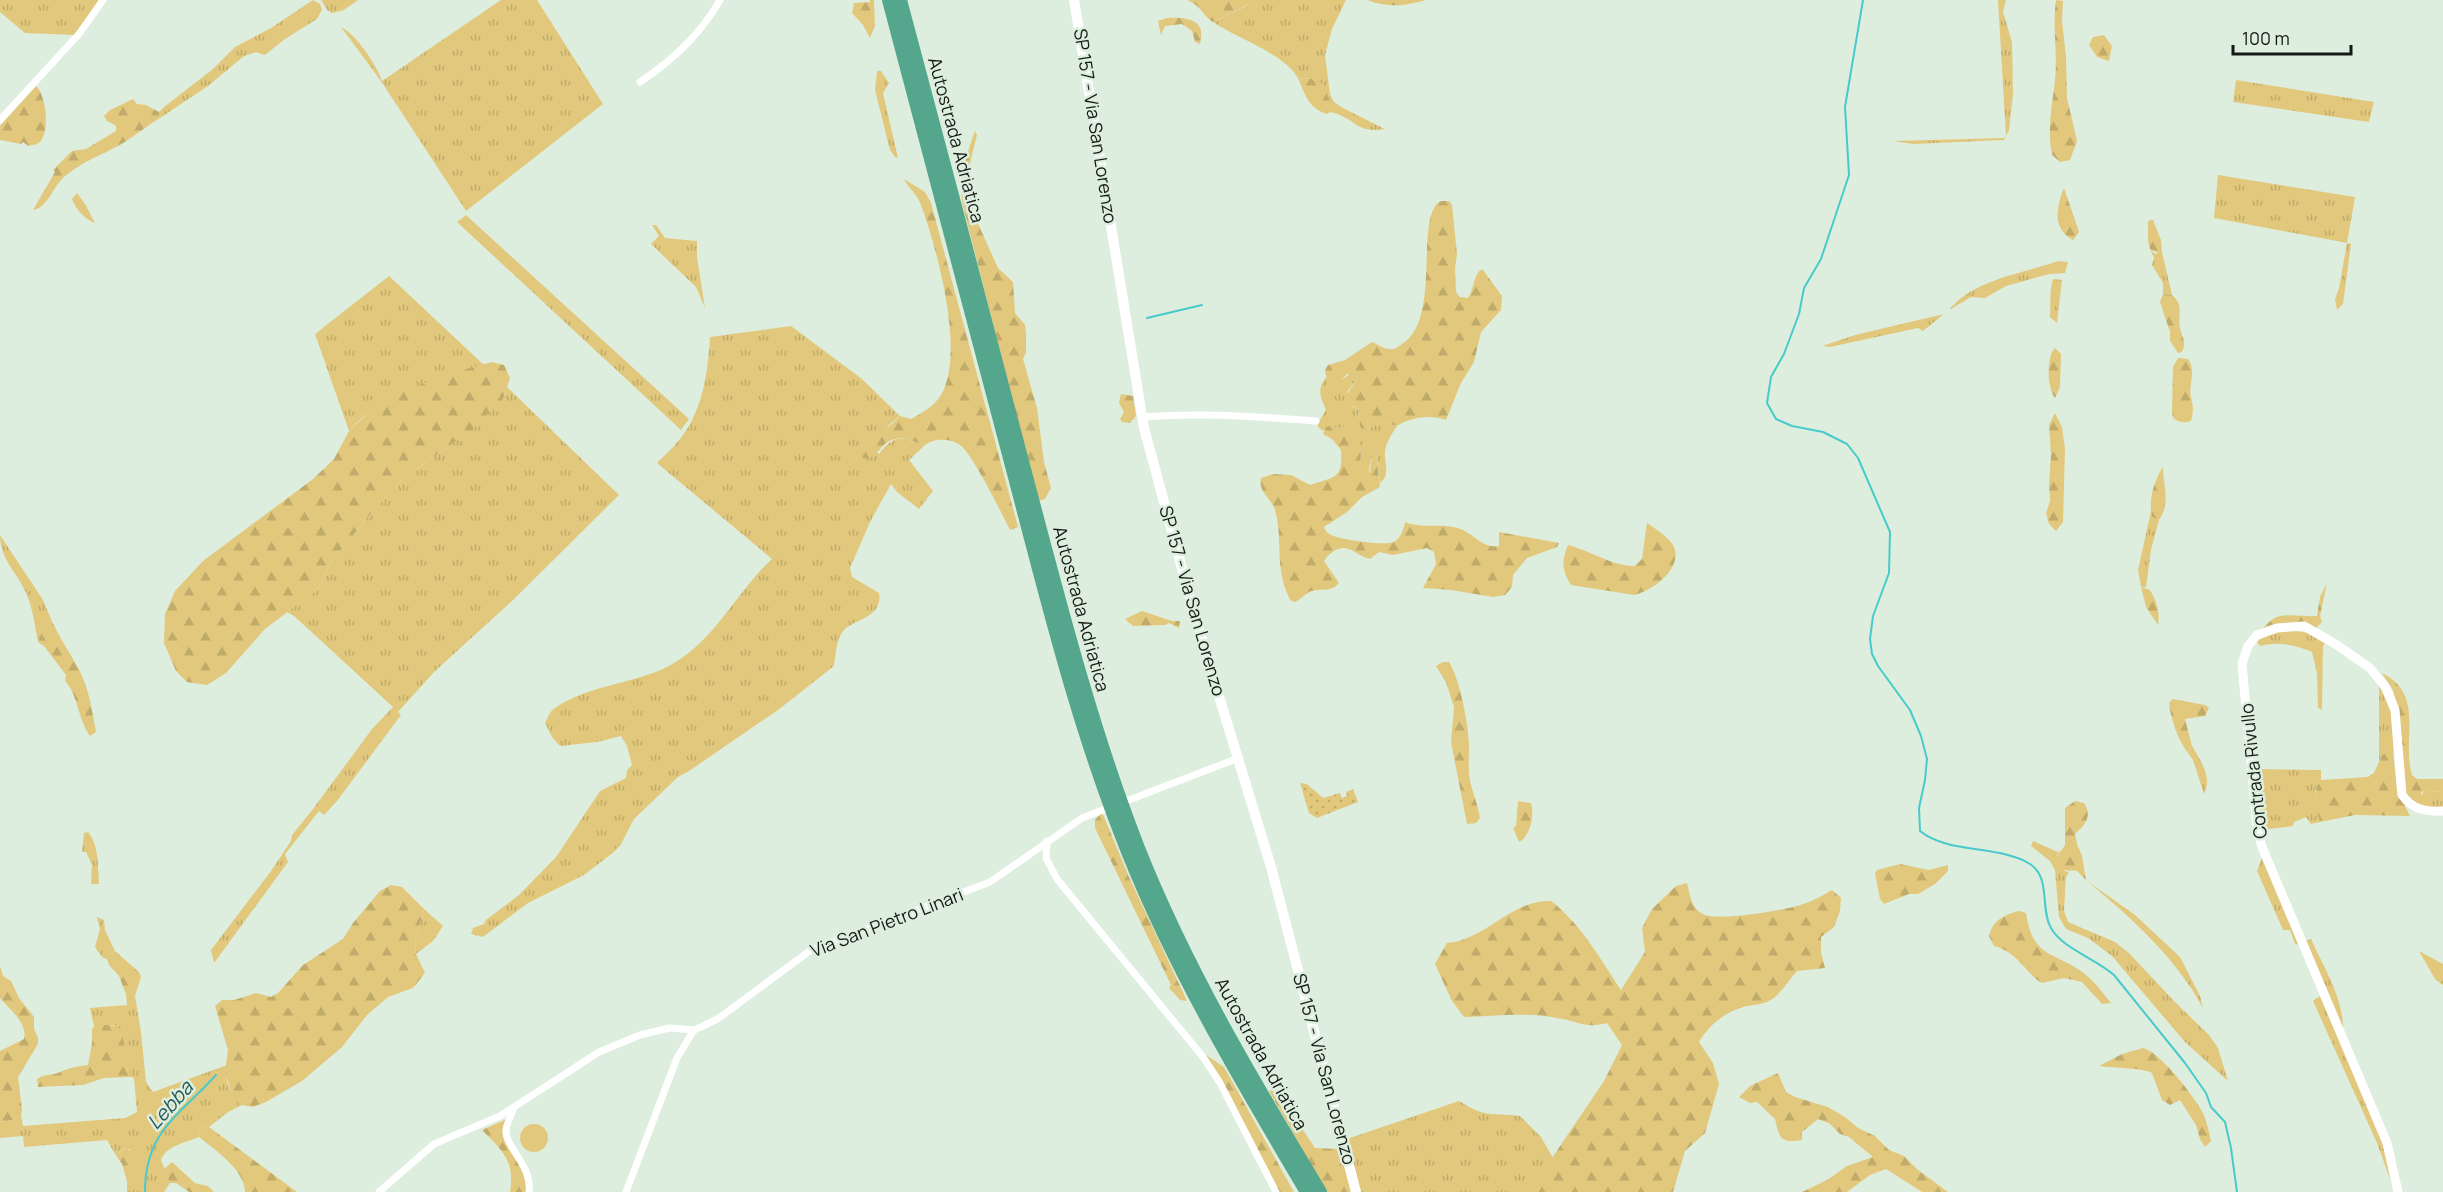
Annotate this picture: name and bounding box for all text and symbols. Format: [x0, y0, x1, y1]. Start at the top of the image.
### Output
scale bar [2233, 18, 2352, 56]
text: 100 m [2242, 26, 2290, 50]
street label: SP 157 - Via San Lorenzo [1069, 27, 1123, 225]
street label: Autostrada Adriatica [923, 54, 991, 225]
street label: SP 157 - Via San Lorenzo [1154, 503, 1232, 699]
street label: Autostrada Adriatica [1048, 523, 1116, 694]
street label: Contrada Rivullo [2234, 702, 2272, 840]
street label: Via San Pietro Linari [807, 882, 966, 962]
street label: SP 157 - Via San Lorenzo [1288, 970, 1362, 1167]
street label: Autostrada Adriatica [1210, 973, 1314, 1134]
water label: Lebba [141, 1074, 199, 1135]

